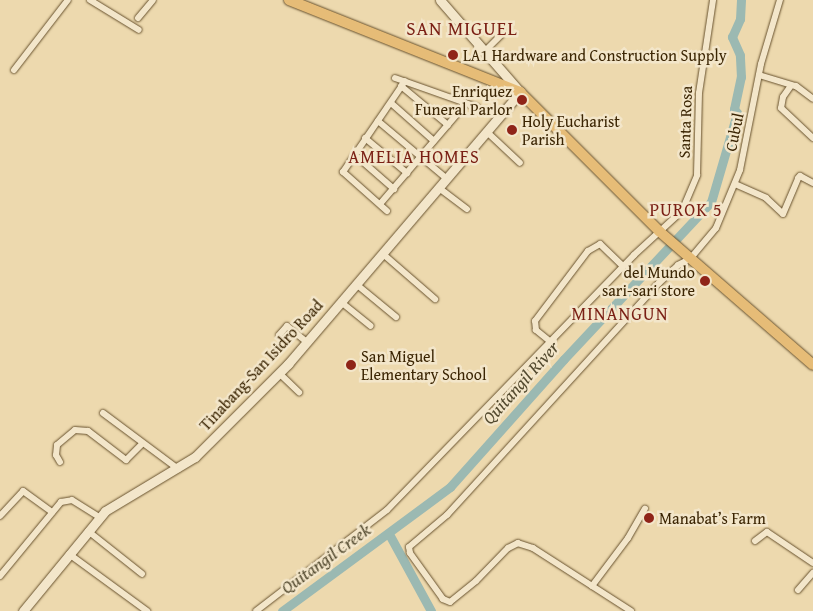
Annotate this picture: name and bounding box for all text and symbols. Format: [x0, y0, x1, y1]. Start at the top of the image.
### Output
district label: SAN MIGUEL [405, 18, 519, 40]
place label: LA1 Hardware and Construction Supply [463, 45, 727, 65]
marker: LA1 Hardware and Construction Supply [447, 49, 459, 61]
place label: Enriquez Funeral Parlor [415, 81, 512, 119]
street label: Santa Rosa [674, 85, 696, 159]
marker: Enriquez Funeral Parlor [516, 94, 528, 106]
place label: Holy Eucharist Parish [522, 111, 620, 149]
street label: Cubul [721, 111, 747, 153]
marker: Holy Eucharist Parish [506, 124, 518, 136]
district label: AMELIA HOMES [347, 146, 481, 168]
district label: PUROK 5 [649, 199, 723, 221]
place label: del Mundo sari-sari store [602, 262, 695, 300]
marker: del Mundo sari-sari store [699, 275, 711, 287]
street label: Tinabang-San Isidro Road [195, 296, 327, 434]
district label: MINANGUN [571, 303, 669, 325]
water label: Quitangil River [478, 337, 564, 429]
place label: San Miguel Elementary School [361, 346, 486, 384]
marker: San Miguel Elementary School [345, 359, 357, 371]
place label: Manabat’s Farm [659, 508, 766, 528]
marker: Manabat’s Farm [643, 512, 655, 524]
water label: Quitangil Creek [277, 519, 375, 599]

